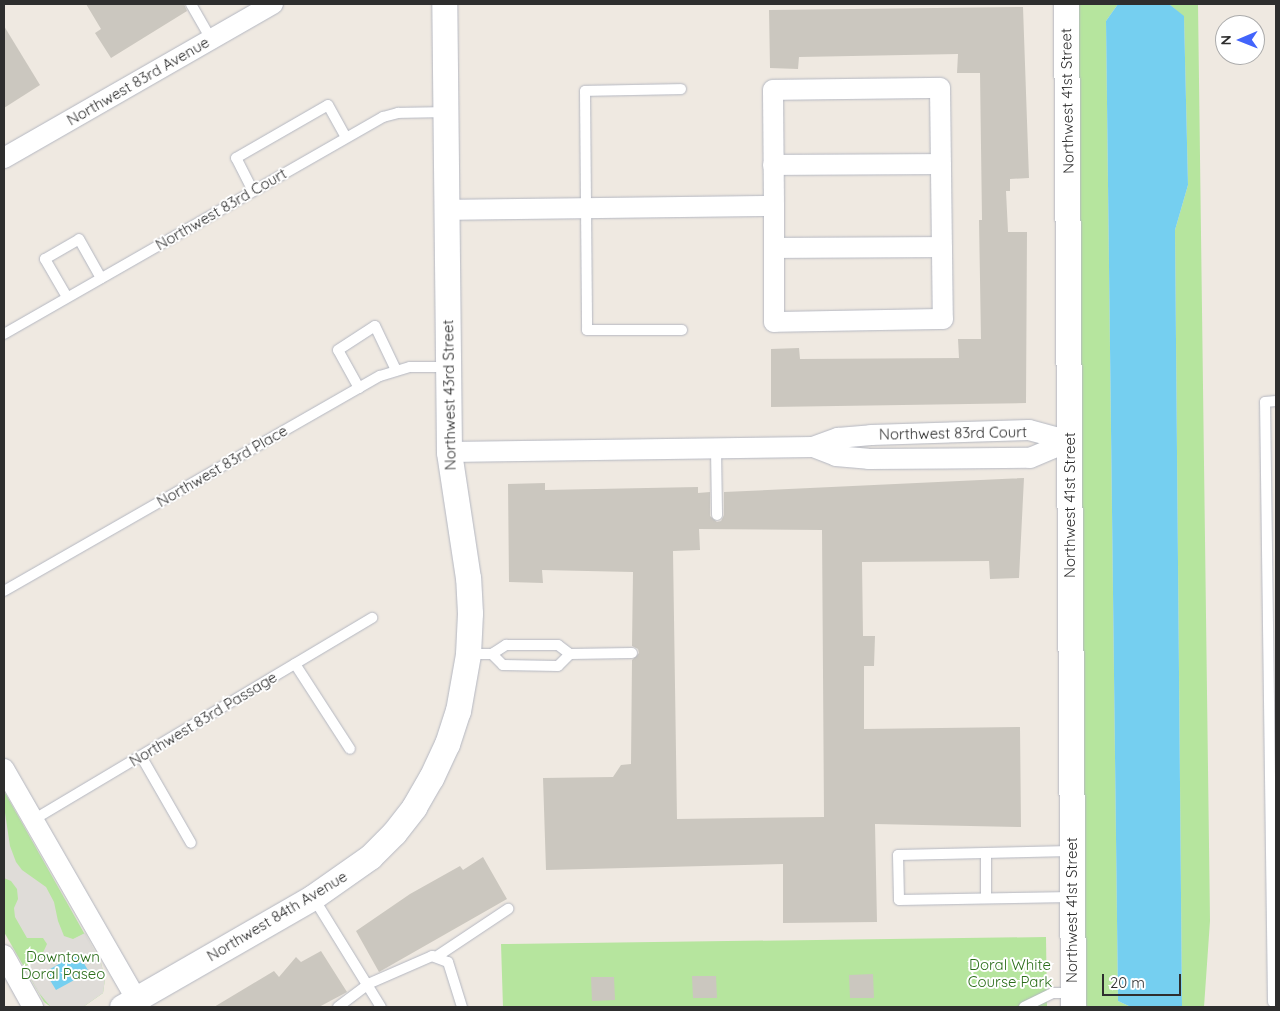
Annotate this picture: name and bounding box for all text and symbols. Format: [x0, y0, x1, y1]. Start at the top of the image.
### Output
north arrow [1215, 15, 1265, 65]
street label: Northwest 41st Street [1057, 28, 1077, 174]
street label: Northwest 83rd Avenue [64, 33, 212, 129]
text: N [1217, 35, 1235, 46]
street label: Northwest 83rd Court [152, 164, 290, 254]
street label: Northwest 43rd Street [439, 319, 459, 471]
street label: Northwest 83rd Place [154, 421, 290, 511]
street label: Northwest 83rd Court [879, 423, 1027, 443]
street label: Northwest 41st Street [1061, 432, 1079, 578]
street label: Northwest 83rd Passage [126, 668, 280, 770]
street label: Northwest 41st Street [1063, 837, 1081, 983]
street label: Northwest 84th Avenue [204, 867, 350, 965]
park label: Downtown Doral Paseo [21, 947, 105, 982]
park label: Doral White Course Park [968, 955, 1052, 990]
scale bar [1105, 964, 1184, 996]
text: 20 m [1110, 973, 1145, 992]

